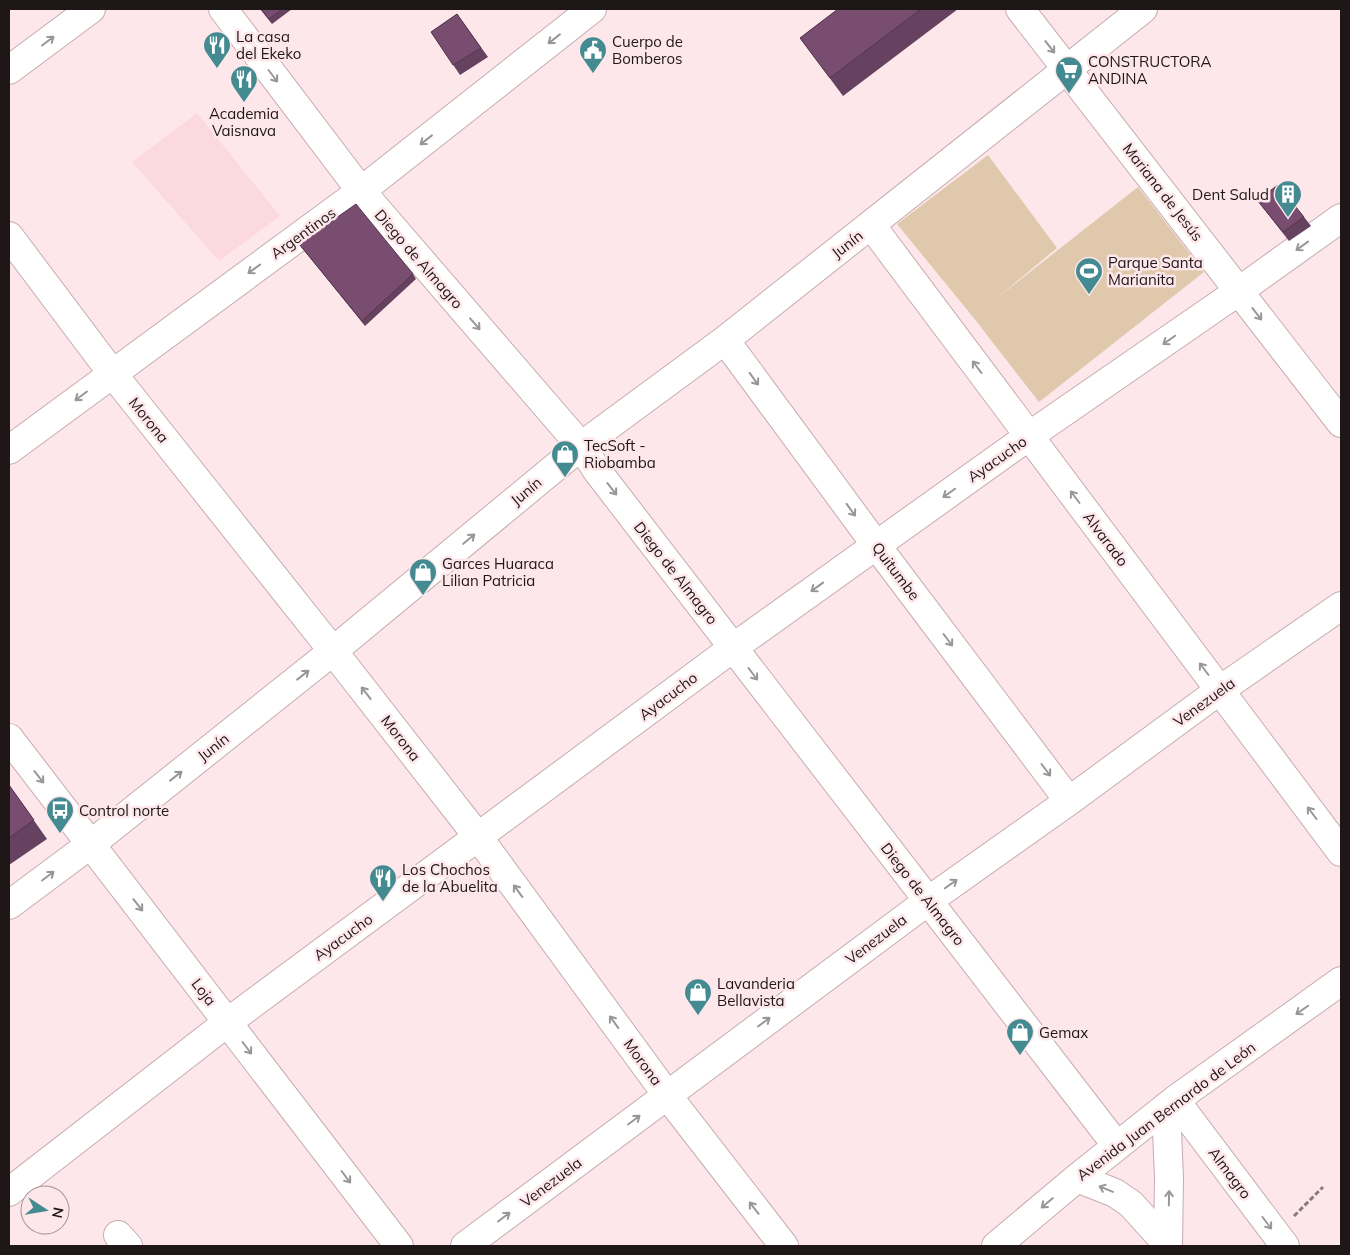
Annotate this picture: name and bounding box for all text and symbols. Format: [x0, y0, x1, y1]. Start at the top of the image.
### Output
place label: La casa del Ekeko [236, 27, 301, 63]
restaurant icon: La casa del Ekeko [202, 30, 232, 69]
place label: Cuerpo de Bomberos [612, 32, 683, 68]
one-way arrow [547, 34, 561, 44]
public building icon: Cuerpo de Bomberos [578, 35, 608, 74]
one-way arrow [41, 36, 55, 46]
one-way arrow [1045, 40, 1056, 53]
place label: CONSTRUCTORA ANDINA [1088, 52, 1212, 88]
supermarket icon: CONSTRUCTORA ANDINA [1054, 55, 1084, 94]
restaurant icon: Academia Vaisnava [229, 64, 259, 103]
one-way arrow [268, 69, 278, 83]
place label: Academia Vaisnava [209, 104, 279, 140]
one-way arrow [420, 134, 433, 145]
street label: Mariana de Jesús [1119, 139, 1207, 245]
building icon: Dent Salud [1273, 179, 1303, 218]
place label: Dent Salud [1192, 185, 1269, 204]
street label: Argentinos [267, 203, 339, 263]
street label: Diego de Almagro [371, 205, 467, 313]
street label: Junín [827, 226, 867, 262]
one-way arrow [1296, 241, 1309, 252]
place label: Parque Santa Marianita [1108, 253, 1203, 289]
sports icon: Parque Santa Marianita [1074, 256, 1104, 295]
one-way arrow [248, 264, 262, 274]
one-way arrow [1251, 307, 1262, 320]
one-way arrow [469, 317, 481, 330]
one-way arrow [1162, 335, 1176, 345]
one-way arrow [972, 361, 983, 374]
one-way arrow [749, 372, 759, 386]
one-way arrow [74, 391, 88, 401]
street label: Morona [125, 393, 173, 447]
street label: Ayacucho [964, 432, 1030, 486]
place label: TecSoft - Riobamba [584, 436, 656, 472]
shop icon: TecSoft - Riobamba [550, 439, 580, 478]
street label: Junín [507, 473, 545, 509]
one-way arrow [606, 482, 617, 495]
one-way arrow [942, 488, 956, 498]
one-way arrow [1070, 490, 1080, 504]
one-way arrow [845, 503, 856, 516]
street label: Alvarado [1079, 508, 1133, 570]
street label: Diego de Almagro [630, 518, 722, 628]
one-way arrow [462, 533, 475, 544]
street label: Quitumbe [868, 538, 924, 604]
place label: Garces Huaraca Lilian Patricia [442, 554, 554, 590]
shop icon: Garces Huaraca Lilian Patricia [408, 557, 438, 596]
one-way arrow [810, 582, 824, 592]
one-way arrow [943, 633, 953, 647]
one-way arrow [1199, 662, 1209, 676]
one-way arrow [748, 667, 759, 680]
street label: Ayacucho [635, 668, 701, 724]
one-way arrow [296, 670, 309, 681]
street label: Venezuela [1169, 673, 1239, 731]
one-way arrow [360, 687, 371, 700]
street label: Morona [377, 711, 425, 765]
street label: Junín [193, 729, 233, 765]
one-way arrow [1040, 763, 1051, 776]
one-way arrow [33, 770, 44, 783]
one-way arrow [169, 771, 182, 782]
bus stop icon: Control norte [45, 795, 75, 834]
place label: Control norte [79, 801, 169, 820]
one-way arrow [1307, 806, 1317, 820]
street label: Diego de Almagro [877, 839, 969, 949]
place label: Los Chochos de la Abuelita [402, 860, 498, 896]
restaurant icon: Los Chochos de la Abuelita [368, 863, 398, 902]
one-way arrow [41, 871, 54, 882]
one-way arrow [944, 879, 958, 889]
one-way arrow [513, 884, 523, 898]
one-way arrow [132, 898, 143, 911]
street label: Ayacucho [310, 909, 376, 965]
street label: Venezuela [842, 910, 910, 968]
place label: Lavanderia Bellavista [717, 974, 795, 1010]
street label: Loja [188, 975, 220, 1009]
shop icon: Lavanderia Bellavista [683, 977, 713, 1016]
one-way arrow [1295, 1005, 1309, 1015]
one-way arrow [609, 1015, 619, 1029]
one-way arrow [757, 1017, 770, 1028]
shop icon: Gemax [1005, 1017, 1035, 1056]
place label: Gemax [1039, 1023, 1088, 1042]
street label: Morona [620, 1035, 666, 1089]
street label: Avenida Juan Bernardo de León [1073, 1037, 1259, 1185]
one-way arrow [242, 1041, 253, 1054]
one-way arrow [627, 1114, 640, 1125]
street label: Almagro [1204, 1143, 1256, 1203]
street label: Venezuela [517, 1153, 585, 1211]
one-way arrow [341, 1170, 352, 1183]
one-way arrow [1099, 1184, 1114, 1193]
north arrow [20, 1185, 70, 1235]
one-way arrow [1164, 1190, 1173, 1206]
one-way arrow [1041, 1197, 1054, 1208]
one-way arrow [749, 1201, 759, 1215]
text: N [48, 1206, 68, 1220]
one-way arrow [497, 1212, 511, 1222]
one-way arrow [1262, 1216, 1273, 1229]

